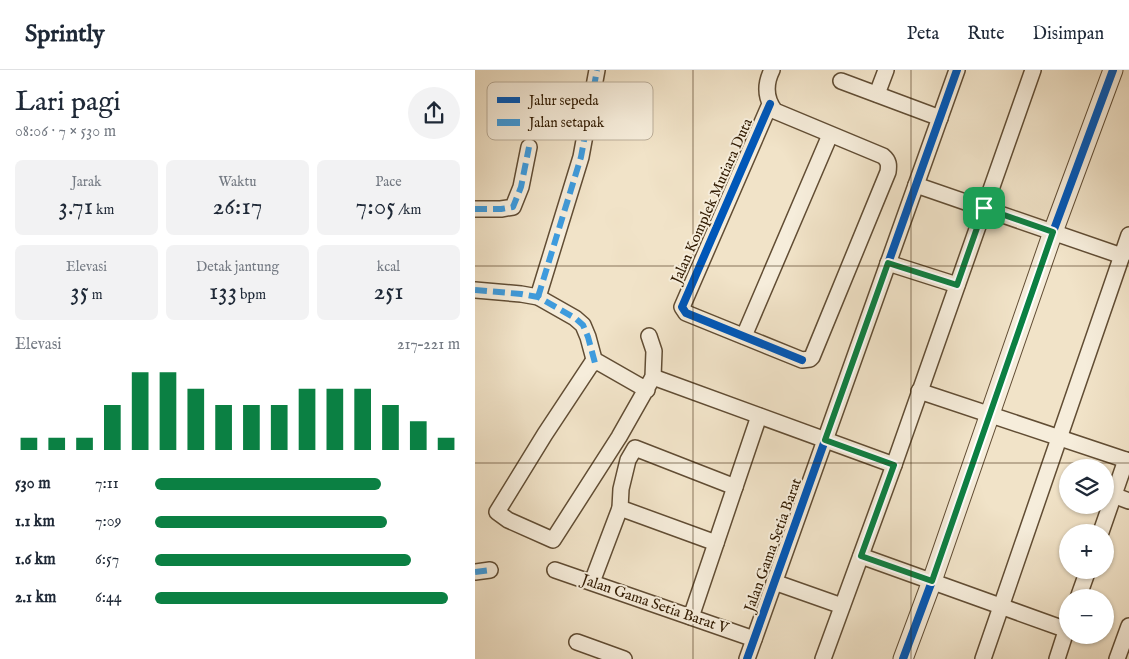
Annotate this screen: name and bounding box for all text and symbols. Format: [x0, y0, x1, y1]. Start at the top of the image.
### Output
text: Sprintly [25, 19, 105, 50]
text: Peta [907, 23, 939, 46]
text: Rute [967, 23, 1005, 46]
text: Disimpan [1033, 23, 1104, 46]
legend [487, 82, 653, 140]
text: Lari pagi [15, 85, 121, 120]
button: share [408, 87, 460, 139]
text: Jalur sepeda [527, 92, 599, 110]
text: Jalan setapak [527, 114, 605, 132]
street label: Jalan Komplek Mutiara Duta [666, 115, 757, 288]
text: 08:06 · 7 × 530 m [15, 122, 116, 142]
text: Jarak [71, 173, 102, 191]
text: Waktu [218, 173, 257, 191]
text: Pace [375, 173, 402, 191]
pin [963, 187, 1005, 229]
text: 3.71 [59, 191, 93, 223]
text: 26:17 [213, 191, 262, 223]
text: 7:05 [356, 191, 395, 223]
icon: arrive [970, 194, 998, 222]
text: km [93, 201, 114, 219]
text: /km [395, 201, 421, 219]
text: Elevasi [66, 258, 107, 276]
text: Detak jantung [196, 258, 279, 276]
text: kcal [377, 258, 400, 276]
text: 35 [70, 276, 89, 308]
text: 133 [209, 276, 237, 308]
text: 251 [373, 276, 404, 308]
text: m [89, 286, 103, 304]
text: bpm [237, 286, 266, 304]
text: Elevasi [15, 335, 62, 355]
text: 217–221 m [397, 335, 460, 355]
map controls [1059, 459, 1114, 644]
button: layers [1059, 459, 1114, 514]
text: 530 m [15, 474, 50, 494]
text: 7:11 [95, 474, 119, 494]
street label: Jalan Gama Setia Barat [739, 476, 806, 616]
text: 1.1 km [15, 512, 55, 532]
text: 7:09 [95, 512, 122, 532]
button: + [1059, 524, 1114, 579]
text: 1.6 km [15, 550, 56, 570]
text: 6:57 [95, 550, 119, 570]
street label: Jalan Gama Setia Barat V [577, 569, 732, 638]
text: 2.1 km [15, 588, 56, 608]
text: 6:44 [95, 588, 122, 608]
button: − [1059, 589, 1114, 644]

